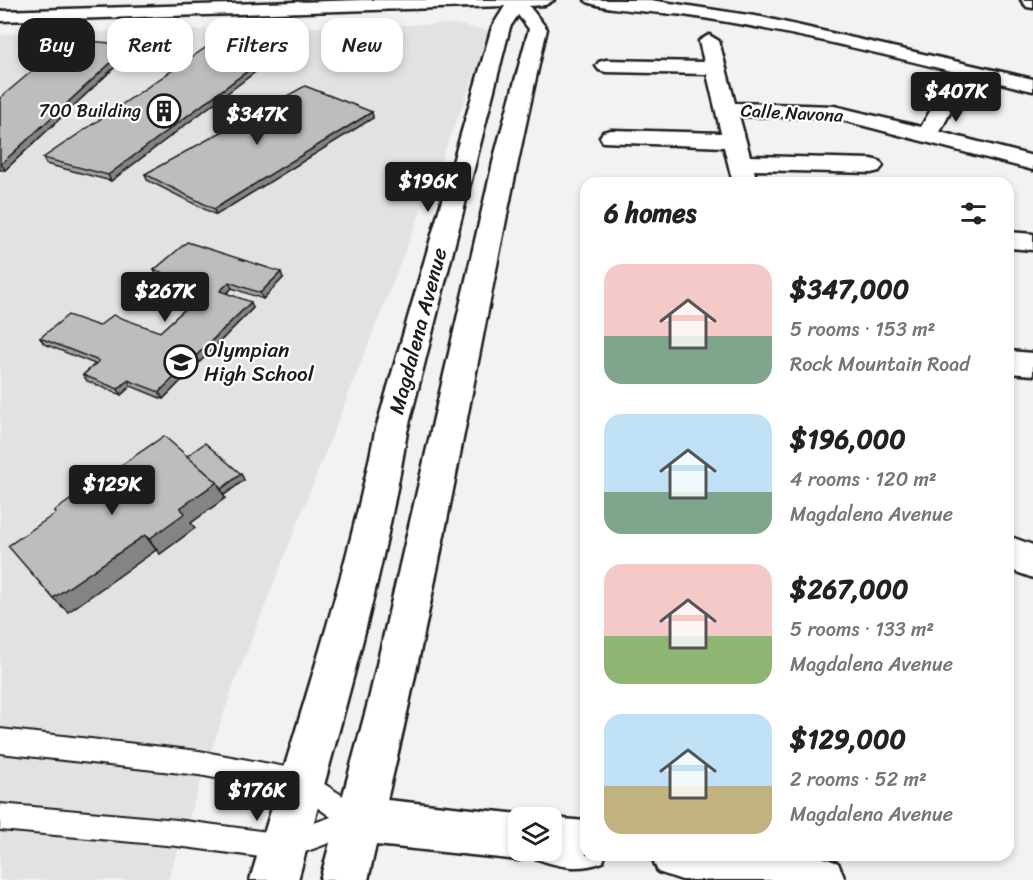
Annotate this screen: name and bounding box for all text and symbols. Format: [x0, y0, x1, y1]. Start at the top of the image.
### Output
chip: Buy [18, 18, 95, 72]
chip: Rent [107, 18, 193, 72]
chip: Filters [205, 18, 309, 72]
chip: New [321, 18, 403, 72]
pin: $407K [914, 72, 998, 123]
text: $407K [925, 74, 987, 109]
building icon: 700 Building [146, 93, 182, 129]
street label: Calle Navona [740, 94, 845, 132]
place label: 700 Building [39, 95, 141, 127]
pin: $347K [215, 95, 299, 146]
text: $347K [227, 97, 287, 132]
pin: $196K [386, 162, 470, 213]
text: $196K [399, 164, 457, 199]
text: 6 homes [604, 190, 696, 236]
icon: filters [957, 197, 990, 230]
street label: Magdalena Avenue [378, 243, 459, 419]
text: $347,000 [790, 266, 909, 312]
pin: $267K [123, 272, 207, 323]
text: $267K [135, 274, 195, 309]
icon: home [652, 288, 724, 360]
text: 5 rooms · 153 m² [790, 312, 935, 347]
place label: Olympian High School [204, 331, 315, 393]
school or university icon: Olympian High School [163, 344, 199, 380]
text: Rock Mountain Road [790, 347, 970, 382]
text: $196,000 [790, 416, 906, 462]
icon: home [652, 438, 724, 510]
text: 4 rooms · 120 m² [790, 462, 937, 497]
pin: $129K [70, 465, 154, 516]
text: $129K [83, 467, 141, 502]
text: Magdalena Avenue [790, 497, 953, 532]
text: $267,000 [790, 566, 908, 612]
icon: home [652, 588, 724, 660]
text: 5 rooms · 133 m² [790, 612, 934, 647]
text: Magdalena Avenue [790, 647, 953, 682]
text: $129,000 [790, 716, 906, 762]
icon: home [652, 738, 724, 810]
text: 2 rooms · 52 m² [790, 762, 927, 797]
pin: $176K [215, 771, 299, 822]
text: $176K [229, 773, 285, 808]
text: Magdalena Avenue [790, 797, 953, 832]
map controls [508, 807, 562, 861]
button: layers [508, 807, 562, 861]

